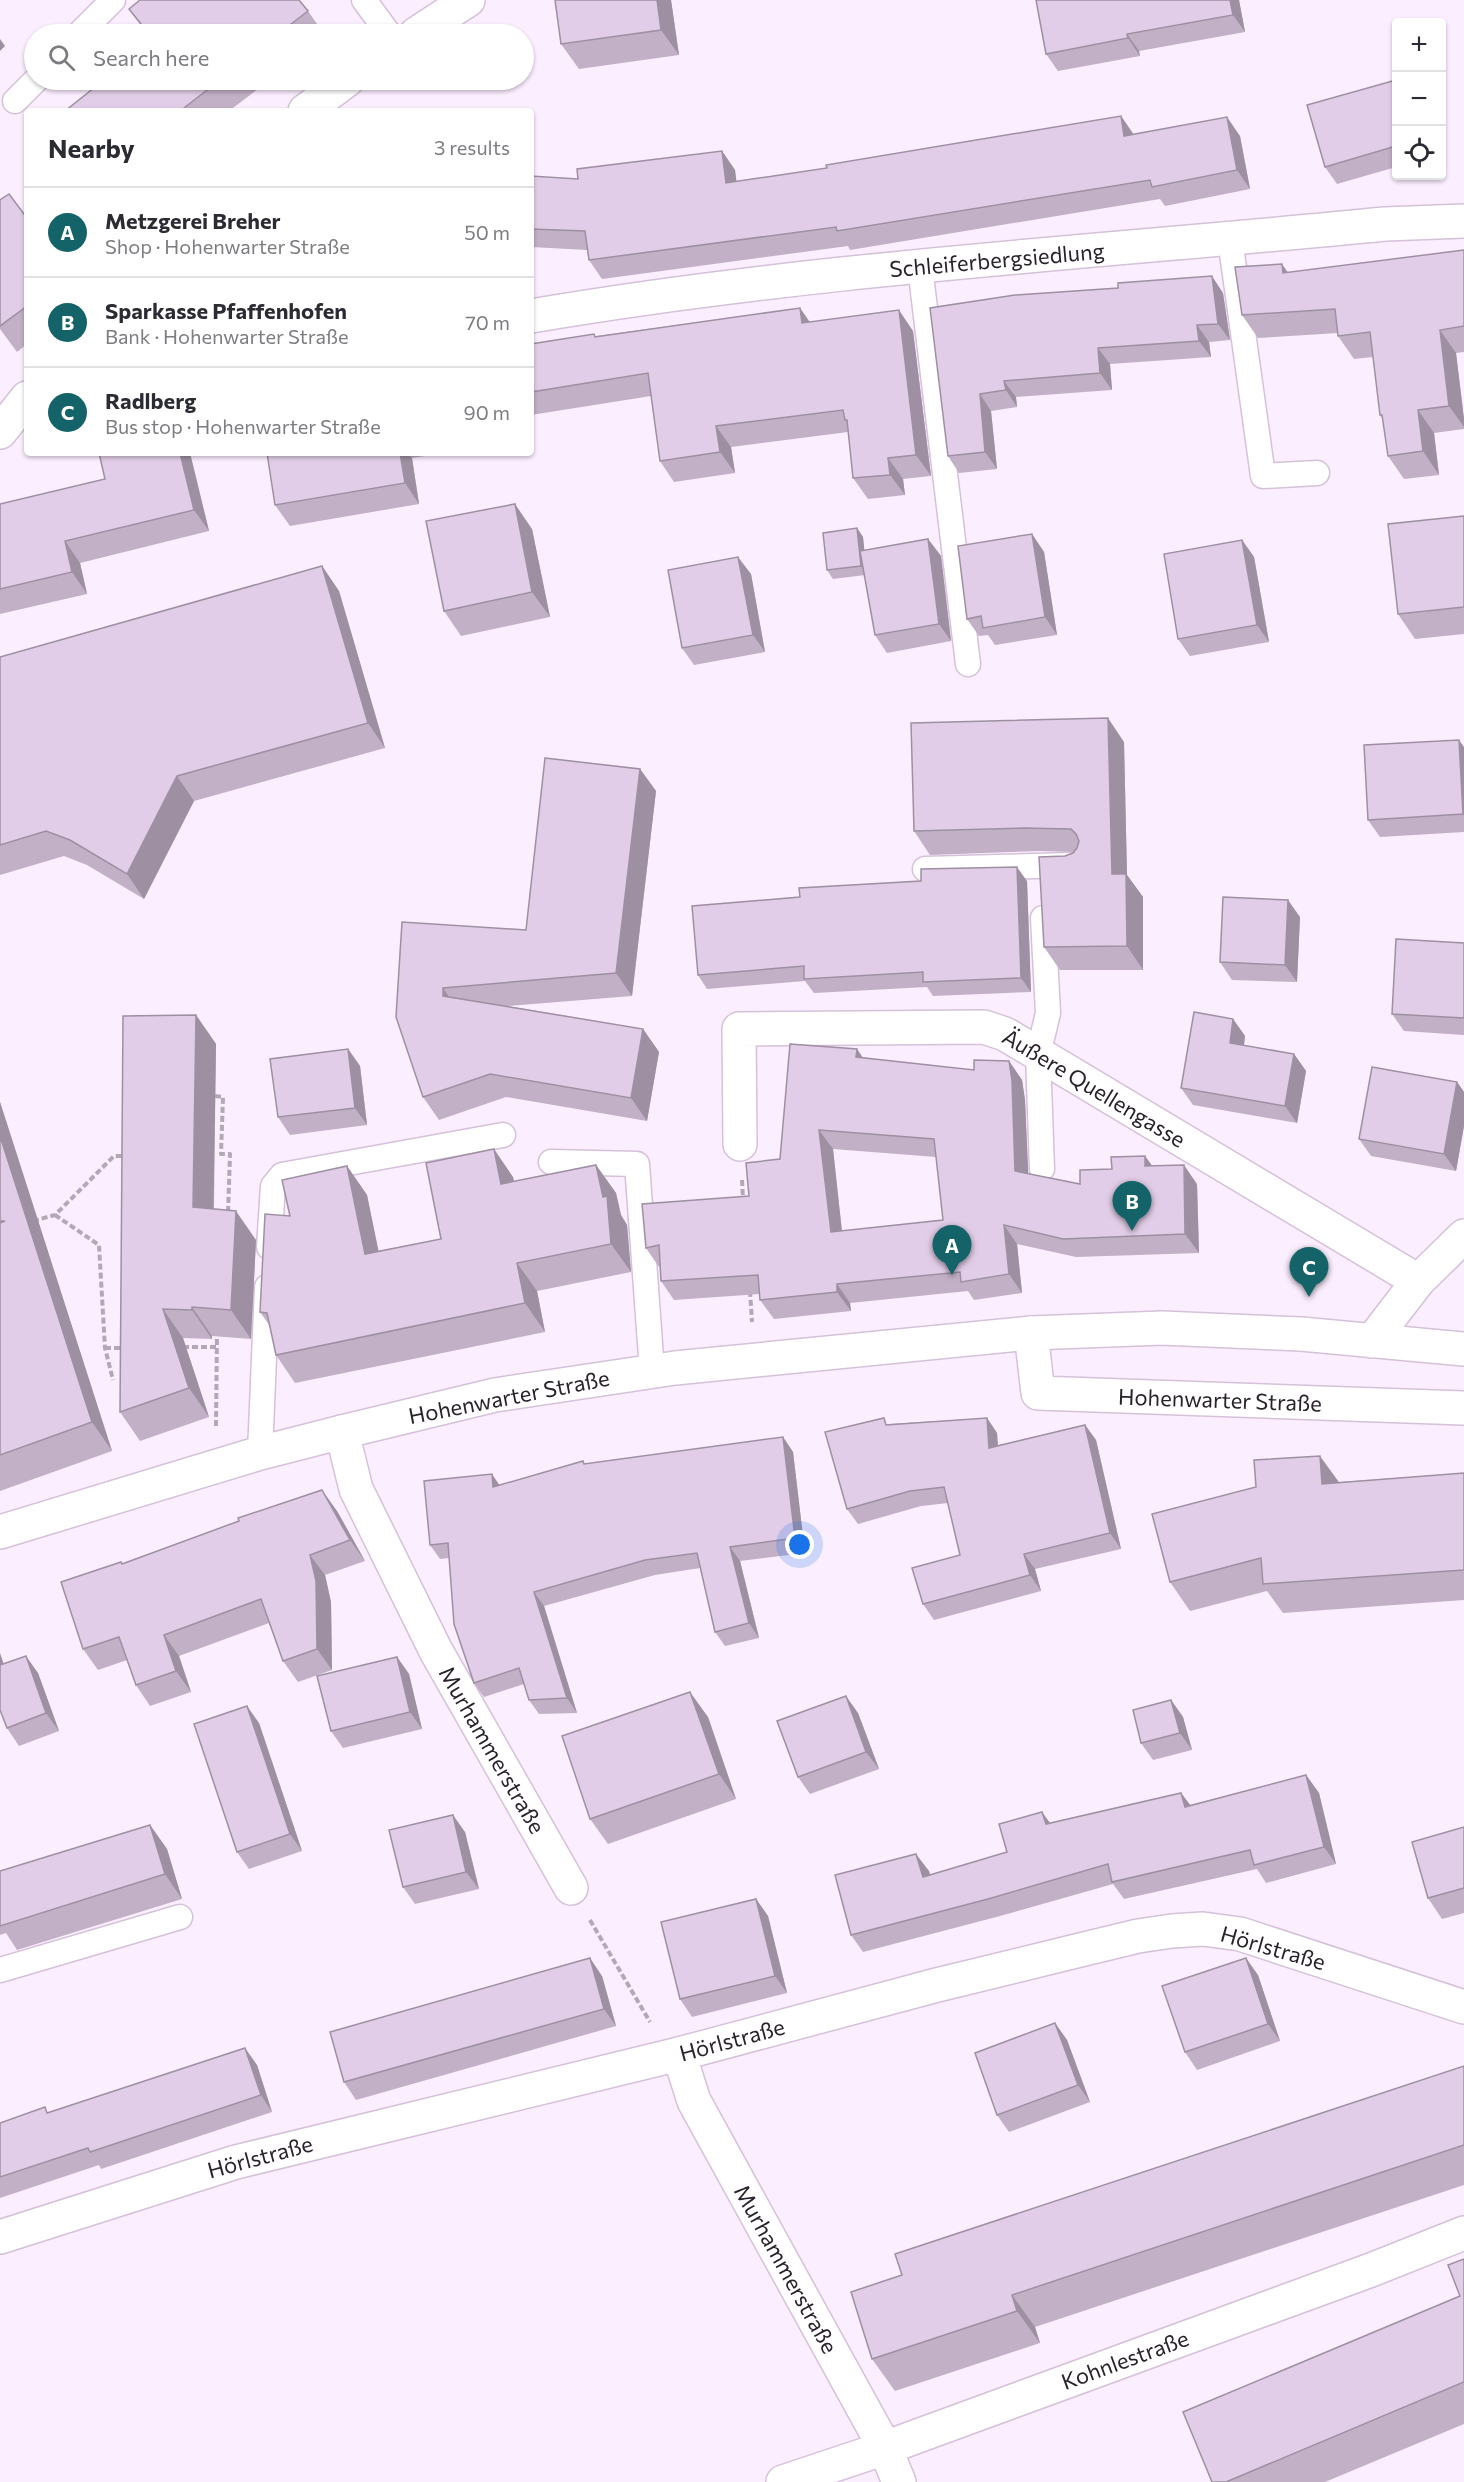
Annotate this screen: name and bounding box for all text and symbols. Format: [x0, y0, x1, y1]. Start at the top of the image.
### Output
map controls [1392, 18, 1446, 180]
button: + [1392, 18, 1446, 72]
search box [24, 24, 534, 90]
icon: search [45, 41, 78, 74]
text: Search here [93, 44, 209, 71]
button: − [1392, 72, 1446, 126]
button: locate [1392, 126, 1446, 180]
text: Nearby [48, 132, 135, 163]
text: 3 results [434, 135, 510, 159]
text: Metzgerei Breher [105, 207, 281, 234]
text: A [60, 220, 75, 244]
text: 50 m [464, 220, 510, 244]
text: Shop · Hohenwarter Straße [105, 234, 350, 258]
street label: Schleiferbergsiedlung [888, 237, 1106, 282]
text: Sparkasse Pfaffenhofen [105, 297, 347, 324]
text: B [61, 310, 74, 334]
text: 70 m [465, 310, 510, 334]
text: Bank · Hohenwarter Straße [105, 324, 349, 348]
text: Radlberg [105, 387, 196, 414]
text: C [61, 400, 74, 424]
text: 90 m [464, 400, 510, 424]
text: Bus stop · Hohenwarter Straße [105, 414, 381, 438]
street label: Äußere Quellengasse [998, 1022, 1191, 1153]
pin: B [1112, 1182, 1152, 1231]
pin: A [932, 1226, 972, 1275]
pin: C [1290, 1248, 1328, 1297]
street label: Hohenwarter Straße [406, 1364, 612, 1429]
street label: Hohenwarter Straße [1118, 1382, 1322, 1417]
your location [785, 1530, 814, 1559]
street label: Murhammerstraße [434, 1661, 551, 1838]
street label: Hörlstraße [1218, 1920, 1329, 1975]
street label: Hörlstraße [676, 2013, 788, 2067]
street label: Hörlstraße [204, 2130, 316, 2184]
street label: Murhammerstraße [729, 2180, 844, 2358]
street label: Kohnlestraße [1057, 2324, 1192, 2395]

